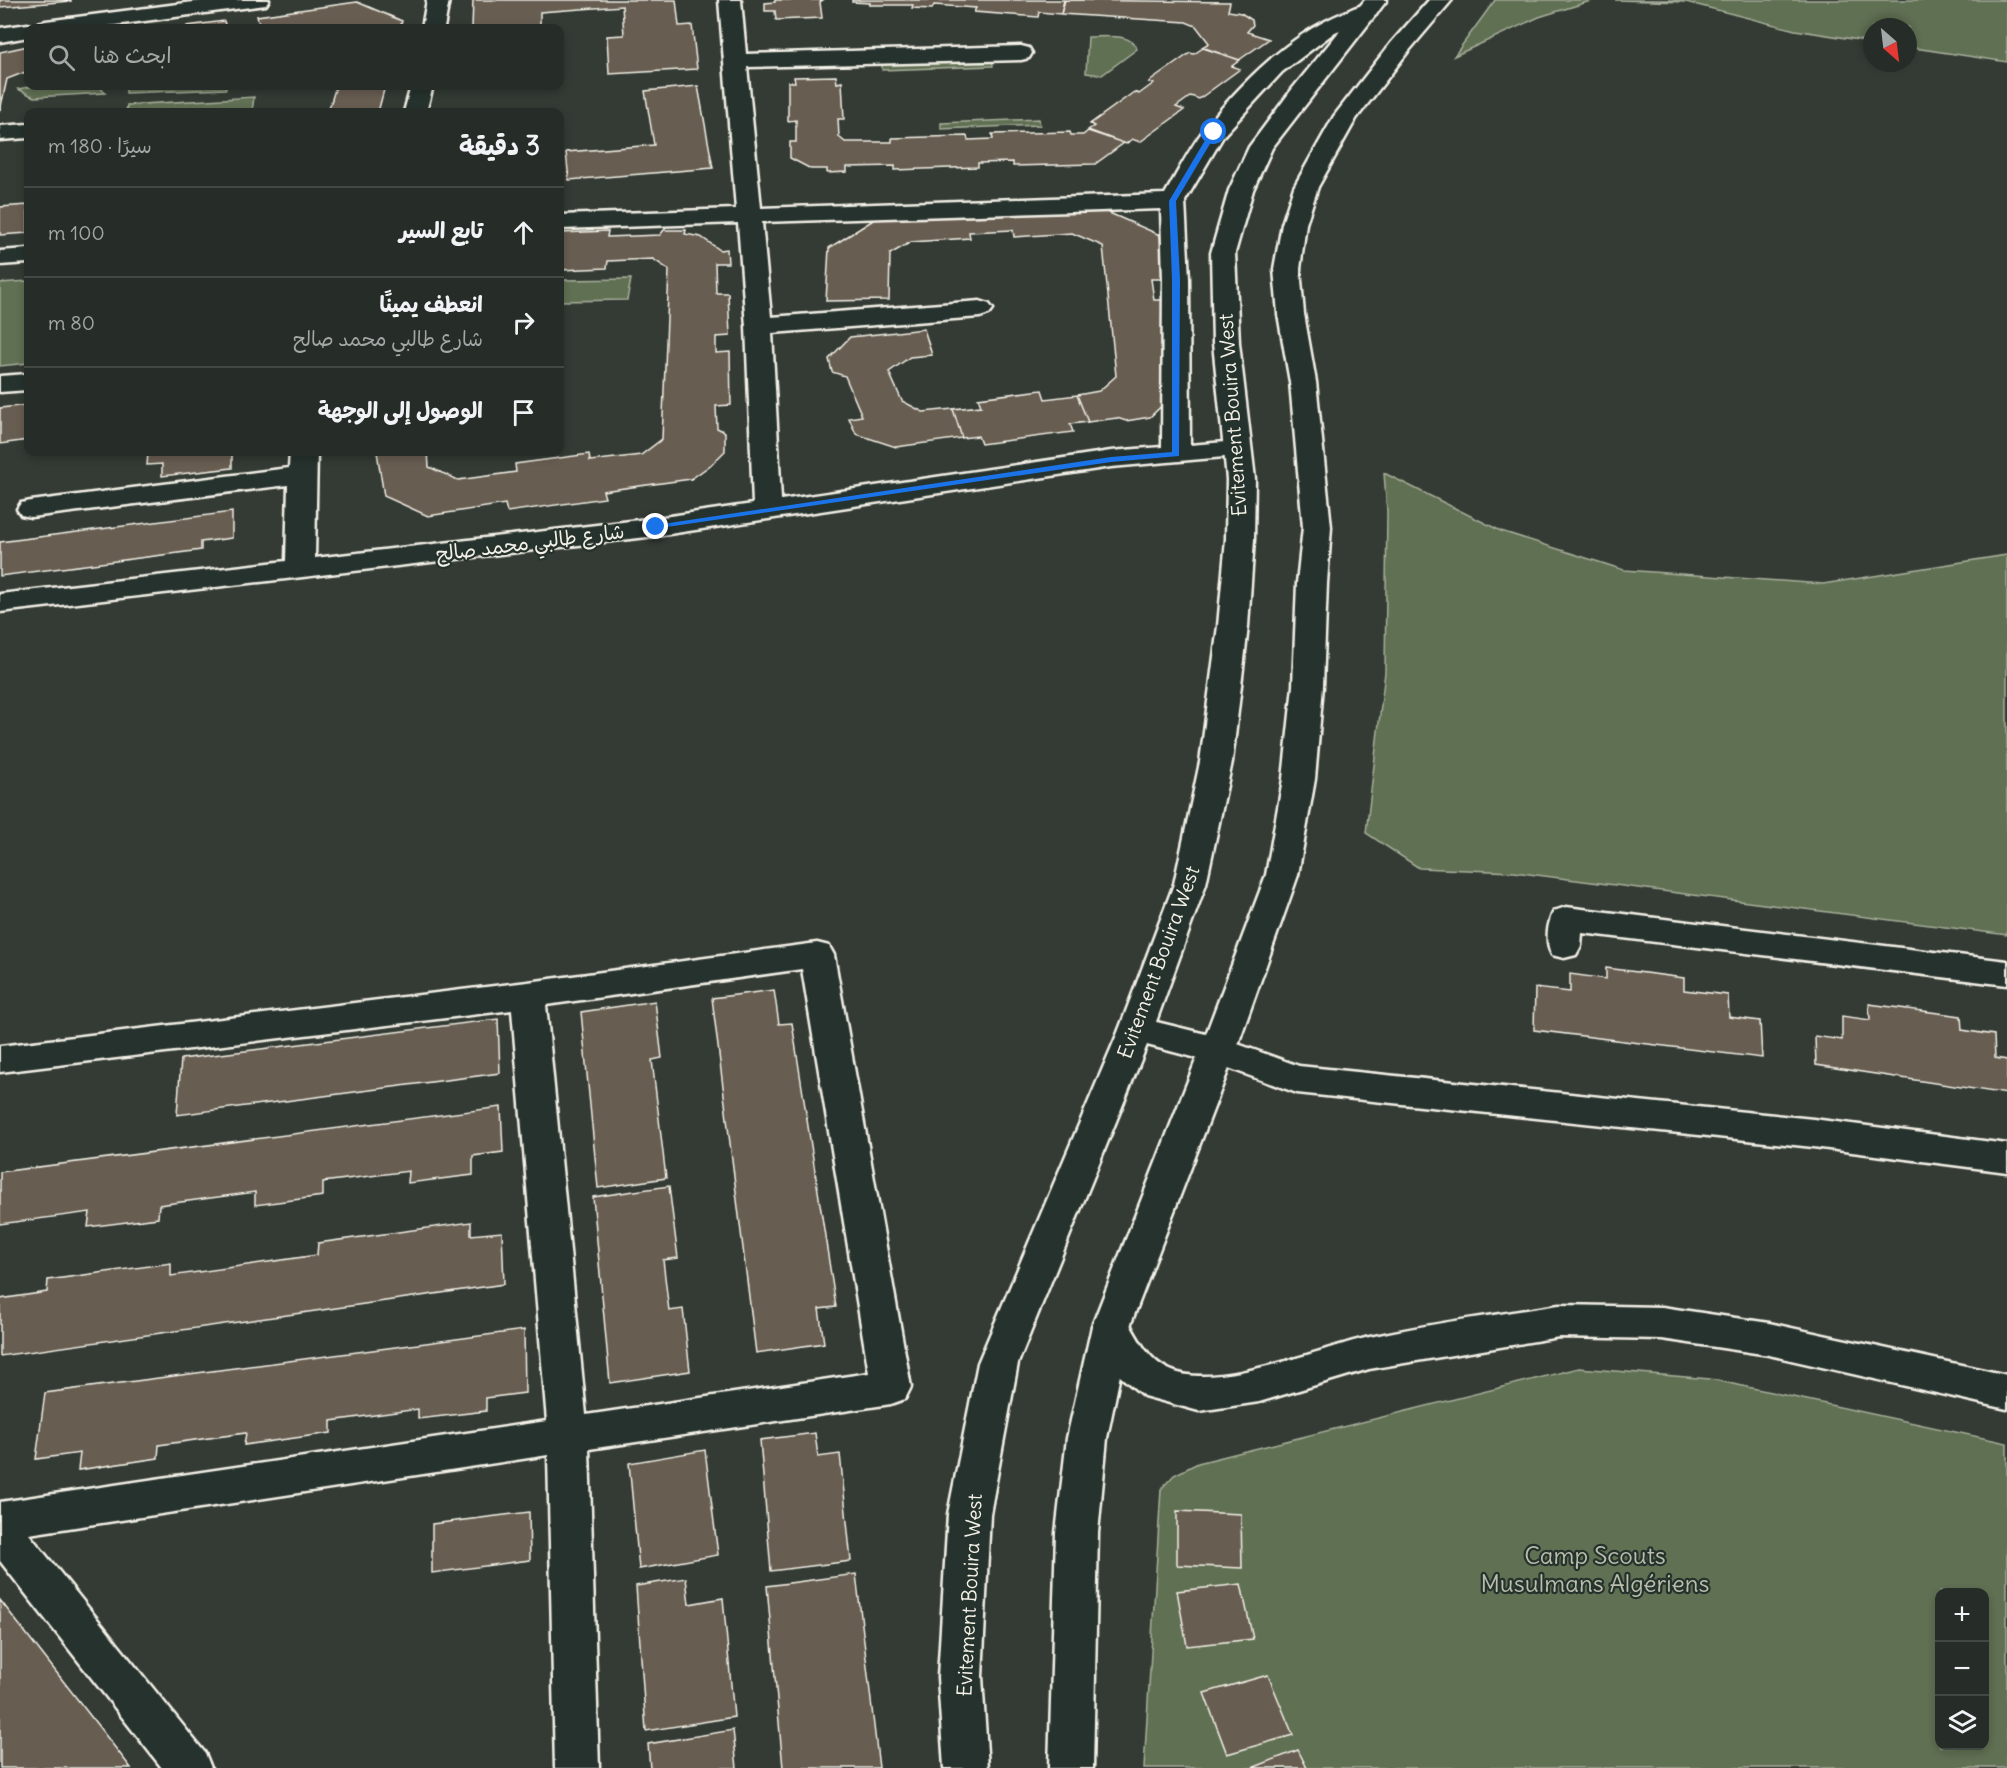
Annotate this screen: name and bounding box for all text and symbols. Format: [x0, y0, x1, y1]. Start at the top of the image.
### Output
north arrow [1863, 18, 1917, 72]
search box [24, 24, 564, 90]
icon: search [45, 41, 78, 74]
text: ابحث هنا [93, 41, 172, 69]
route start [1200, 118, 1226, 144]
text: 3 دقيقة [459, 129, 540, 162]
text: سيرًا · 180 m [48, 133, 152, 158]
text: تابع السير [399, 216, 483, 244]
icon: ahead [507, 216, 540, 249]
text: 100 m [48, 220, 105, 245]
text: انعطف يمينًا [380, 290, 483, 318]
icon: right [507, 306, 540, 339]
text: 80 m [48, 310, 95, 335]
street label: Evitement Bouira West [1212, 313, 1252, 517]
text: شارع طالبي محمد صالح [293, 326, 483, 351]
text: الوصول إلى الوجهة [318, 396, 483, 424]
icon: arrive [507, 396, 540, 429]
route end [642, 513, 668, 539]
street label: شارع طالبي محمد صالح [434, 518, 627, 572]
street label: Evitement Bouira West [1112, 862, 1205, 1062]
street label: Evitement Bouira West [951, 1493, 987, 1697]
park label: Camp Scouts Musulmans Algériens [1481, 1540, 1709, 1598]
map controls [1935, 1588, 1989, 1750]
button: + [1935, 1588, 1989, 1642]
button: − [1935, 1642, 1989, 1696]
button: layers [1935, 1696, 1989, 1750]

